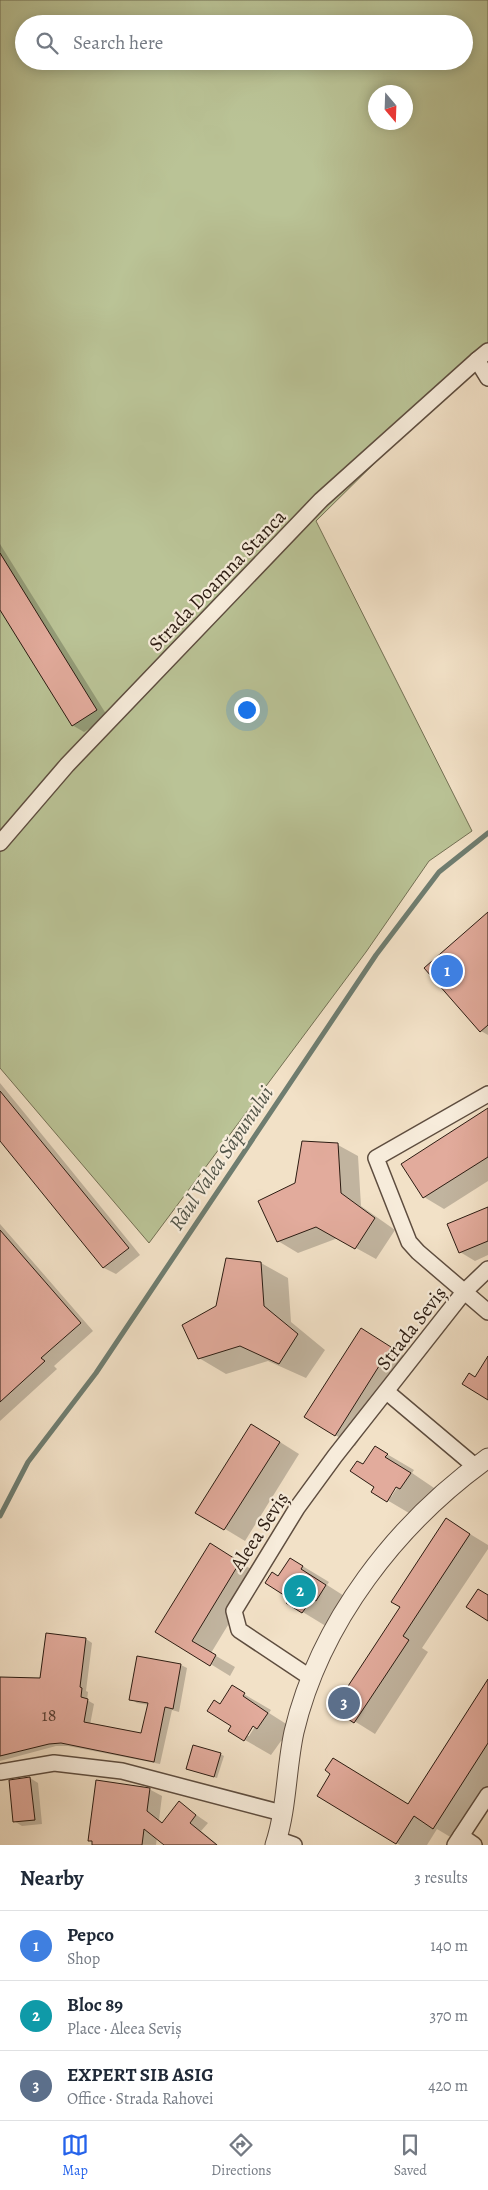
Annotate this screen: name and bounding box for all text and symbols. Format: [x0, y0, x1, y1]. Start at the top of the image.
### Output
search box [15, 15, 473, 70]
icon: search [33, 29, 61, 57]
text: Search here [73, 30, 163, 56]
north arrow [368, 85, 413, 130]
street label: Strada Doamna Stanca [143, 503, 293, 657]
your location [234, 697, 260, 723]
pin: 1 [431, 952, 463, 990]
water label: Râul Valea Săpunului [162, 1080, 280, 1236]
street label: Strada Seviș [370, 1281, 453, 1376]
street label: Aleea Seviș [223, 1487, 295, 1577]
pin: 2 [284, 1572, 316, 1610]
pin: 3 [328, 1684, 360, 1722]
house number: 18 [42, 1703, 56, 1727]
text: Nearby [20, 1864, 83, 1892]
text: 3 results [414, 1867, 468, 1889]
text: Pepco [67, 1922, 114, 1948]
text: 1 [33, 1935, 39, 1957]
text: 140 m [430, 1935, 468, 1957]
text: Shop [67, 1948, 100, 1970]
text: Bloc 89 [67, 1992, 123, 2018]
text: 2 [32, 2005, 40, 2027]
text: 370 m [430, 2005, 468, 2027]
text: Place · Aleea Seviș [67, 2018, 182, 2040]
text: EXPERT SIB ASIG [67, 2062, 214, 2088]
text: 3 [33, 2075, 39, 2097]
text: 420 m [428, 2075, 468, 2097]
text: Office · Strada Rahovei [67, 2088, 214, 2110]
tab: Map [61, 2131, 89, 2180]
tab: Directions [211, 2131, 271, 2180]
tab: Saved [394, 2131, 427, 2180]

